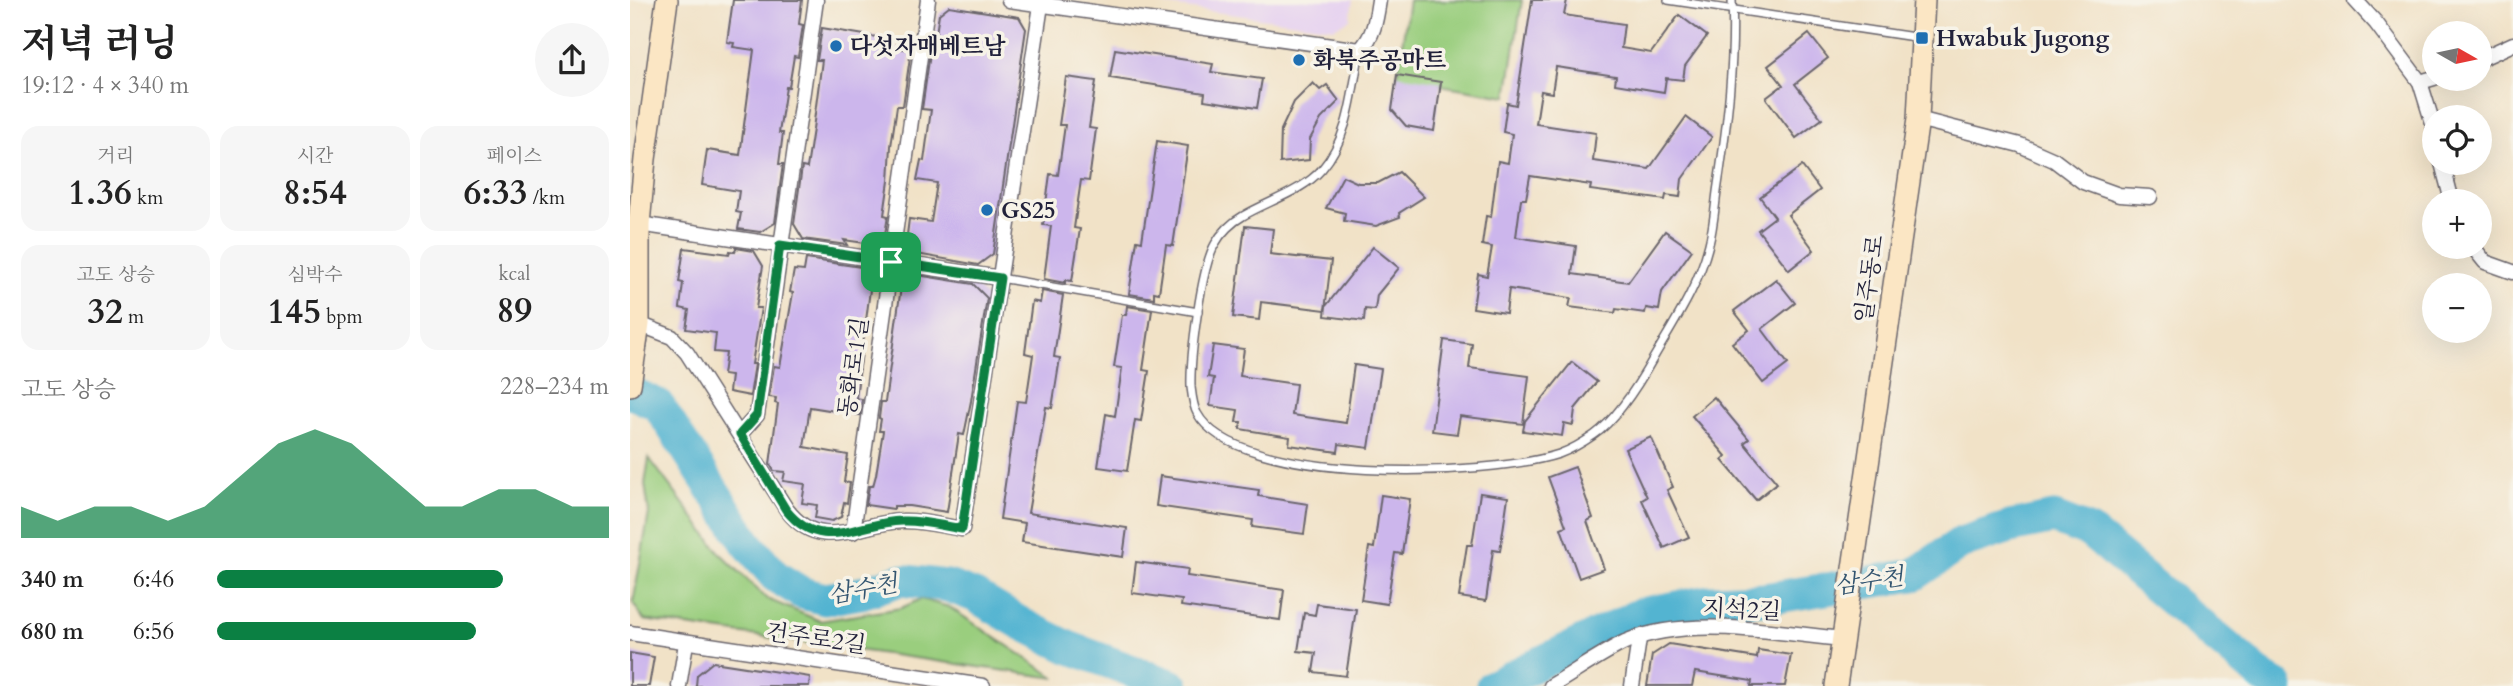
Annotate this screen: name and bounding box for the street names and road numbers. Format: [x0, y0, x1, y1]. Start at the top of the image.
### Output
street label: 일주동로 [1848, 233, 1891, 325]
street label: 동화로1길 [831, 315, 876, 419]
street label: 지석2길 [1702, 592, 1782, 627]
street label: 건주로2길 [764, 616, 868, 661]

